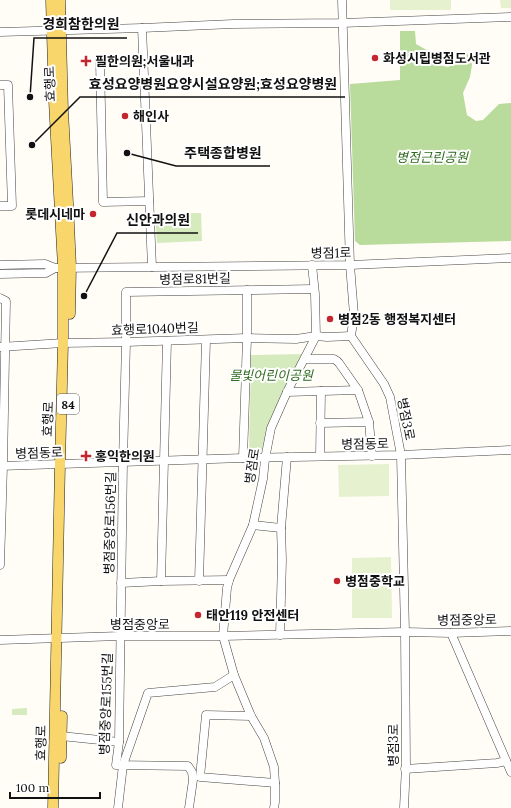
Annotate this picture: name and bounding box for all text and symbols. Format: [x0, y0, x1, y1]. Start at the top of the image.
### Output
callout: 경희참한의원 [34, 12, 127, 38]
text: 경희참한의원 [42, 15, 120, 33]
place label: 화성시립병점도서관 [383, 50, 491, 67]
place label: 필한의원;서울내과 [95, 53, 194, 70]
marker: 화성시립병점도서관 [370, 53, 380, 63]
marker: 필한의원;서울내과 [80, 55, 92, 67]
street label: 효행로 [41, 66, 59, 102]
callout: 효성요양병원요양시설요양원;효성요양병원 [80, 71, 345, 97]
text: 효성요양병원요양시설요양원;효성요양병원 [89, 75, 337, 93]
place label: 해인사 [133, 108, 169, 125]
marker: 해인사 [120, 111, 130, 121]
callout: 주택종합병원 [176, 140, 270, 166]
text: 주택종합병원 [184, 144, 262, 162]
park label: 병점근린공원 [396, 149, 469, 166]
place label: 롯데시네마 [25, 206, 85, 223]
callout: 신안과의원 [117, 207, 198, 233]
marker: 롯데시네마 [88, 209, 98, 219]
text: 신안과의원 [126, 211, 190, 229]
street label: 병점1로 [311, 244, 351, 262]
street label: 병점로81번길 [159, 270, 231, 288]
place label: 병점2동 행정복지센터 [338, 311, 456, 328]
marker: 병점2동 행정복지센터 [325, 314, 335, 324]
street label: 효행로1040번길 [111, 319, 199, 339]
park label: 물빛어린이공원 [229, 367, 314, 384]
road number: 84 [57, 394, 79, 414]
street label: 병점3로 [394, 396, 418, 442]
street label: 효행로 [39, 401, 57, 437]
street label: 병점동로 [341, 435, 389, 453]
street label: 병점동로 [15, 444, 63, 462]
street label: 병점로 [241, 447, 263, 485]
place label: 홍익한의원 [95, 448, 155, 465]
marker: 홍익한의원 [80, 450, 92, 462]
street label: 병점중앙로156번길 [101, 471, 119, 575]
place label: 병점중학교 [345, 573, 405, 590]
marker: 병점중학교 [332, 576, 342, 586]
place label: 태안119 안전센터 [206, 607, 299, 624]
marker: 태안119 안전센터 [193, 610, 203, 620]
street label: 병점중앙로 [437, 611, 497, 629]
street label: 병점중앙로 [110, 616, 170, 633]
street label: 병점중앙로155번길 [96, 652, 116, 756]
street label: 병점3로 [385, 723, 402, 767]
street label: 효행로 [32, 725, 50, 761]
scale bar [10, 774, 100, 800]
text: 100 m [16, 780, 49, 795]

